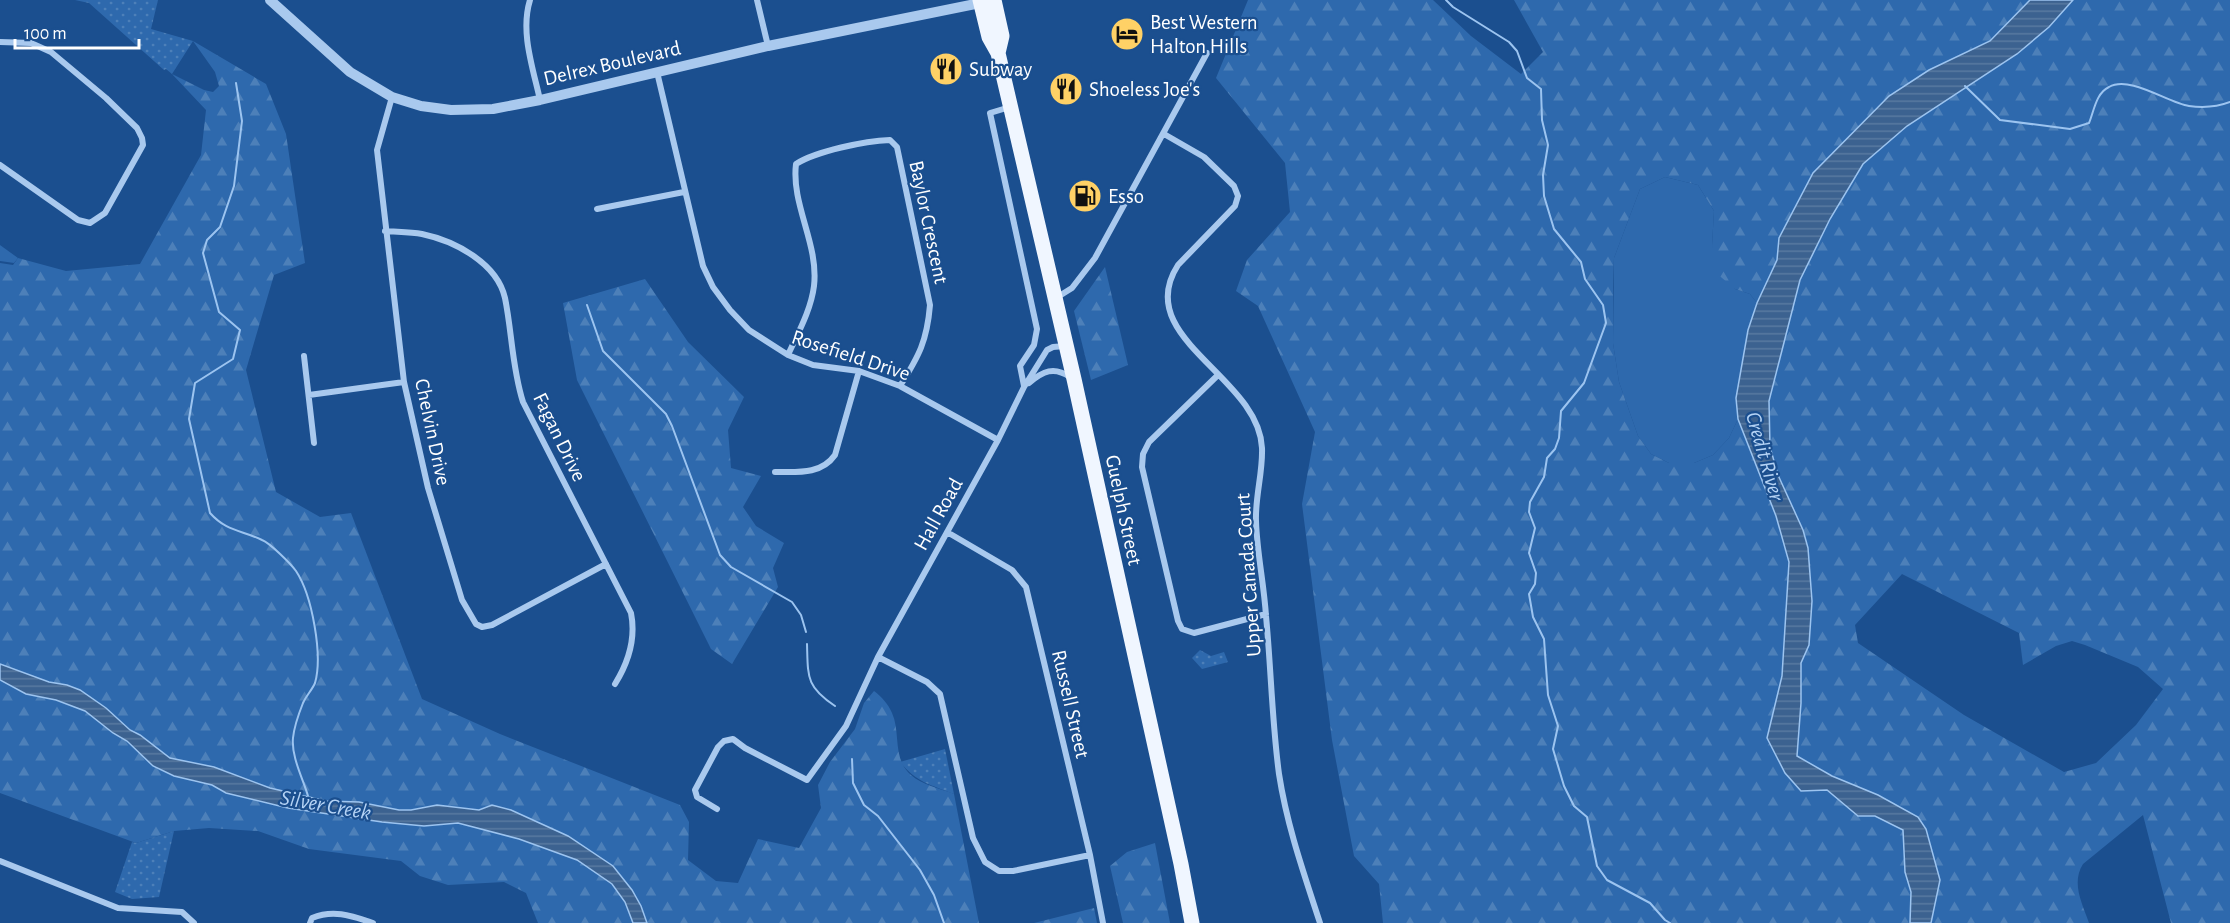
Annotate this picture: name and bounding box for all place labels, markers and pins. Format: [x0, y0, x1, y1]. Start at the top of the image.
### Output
place label: Best Western Halton Hills [1150, 12, 1258, 57]
hotel icon: Best Western Halton Hills [1109, 16, 1145, 52]
restaurant icon: Subway [928, 51, 964, 87]
place label: Subway [969, 59, 1032, 80]
restaurant icon: Shoeless Joe's [1048, 71, 1084, 107]
place label: Shoeless Joe's [1089, 79, 1200, 100]
fuel station icon: Esso [1067, 178, 1103, 214]
place label: Esso [1108, 186, 1144, 207]

